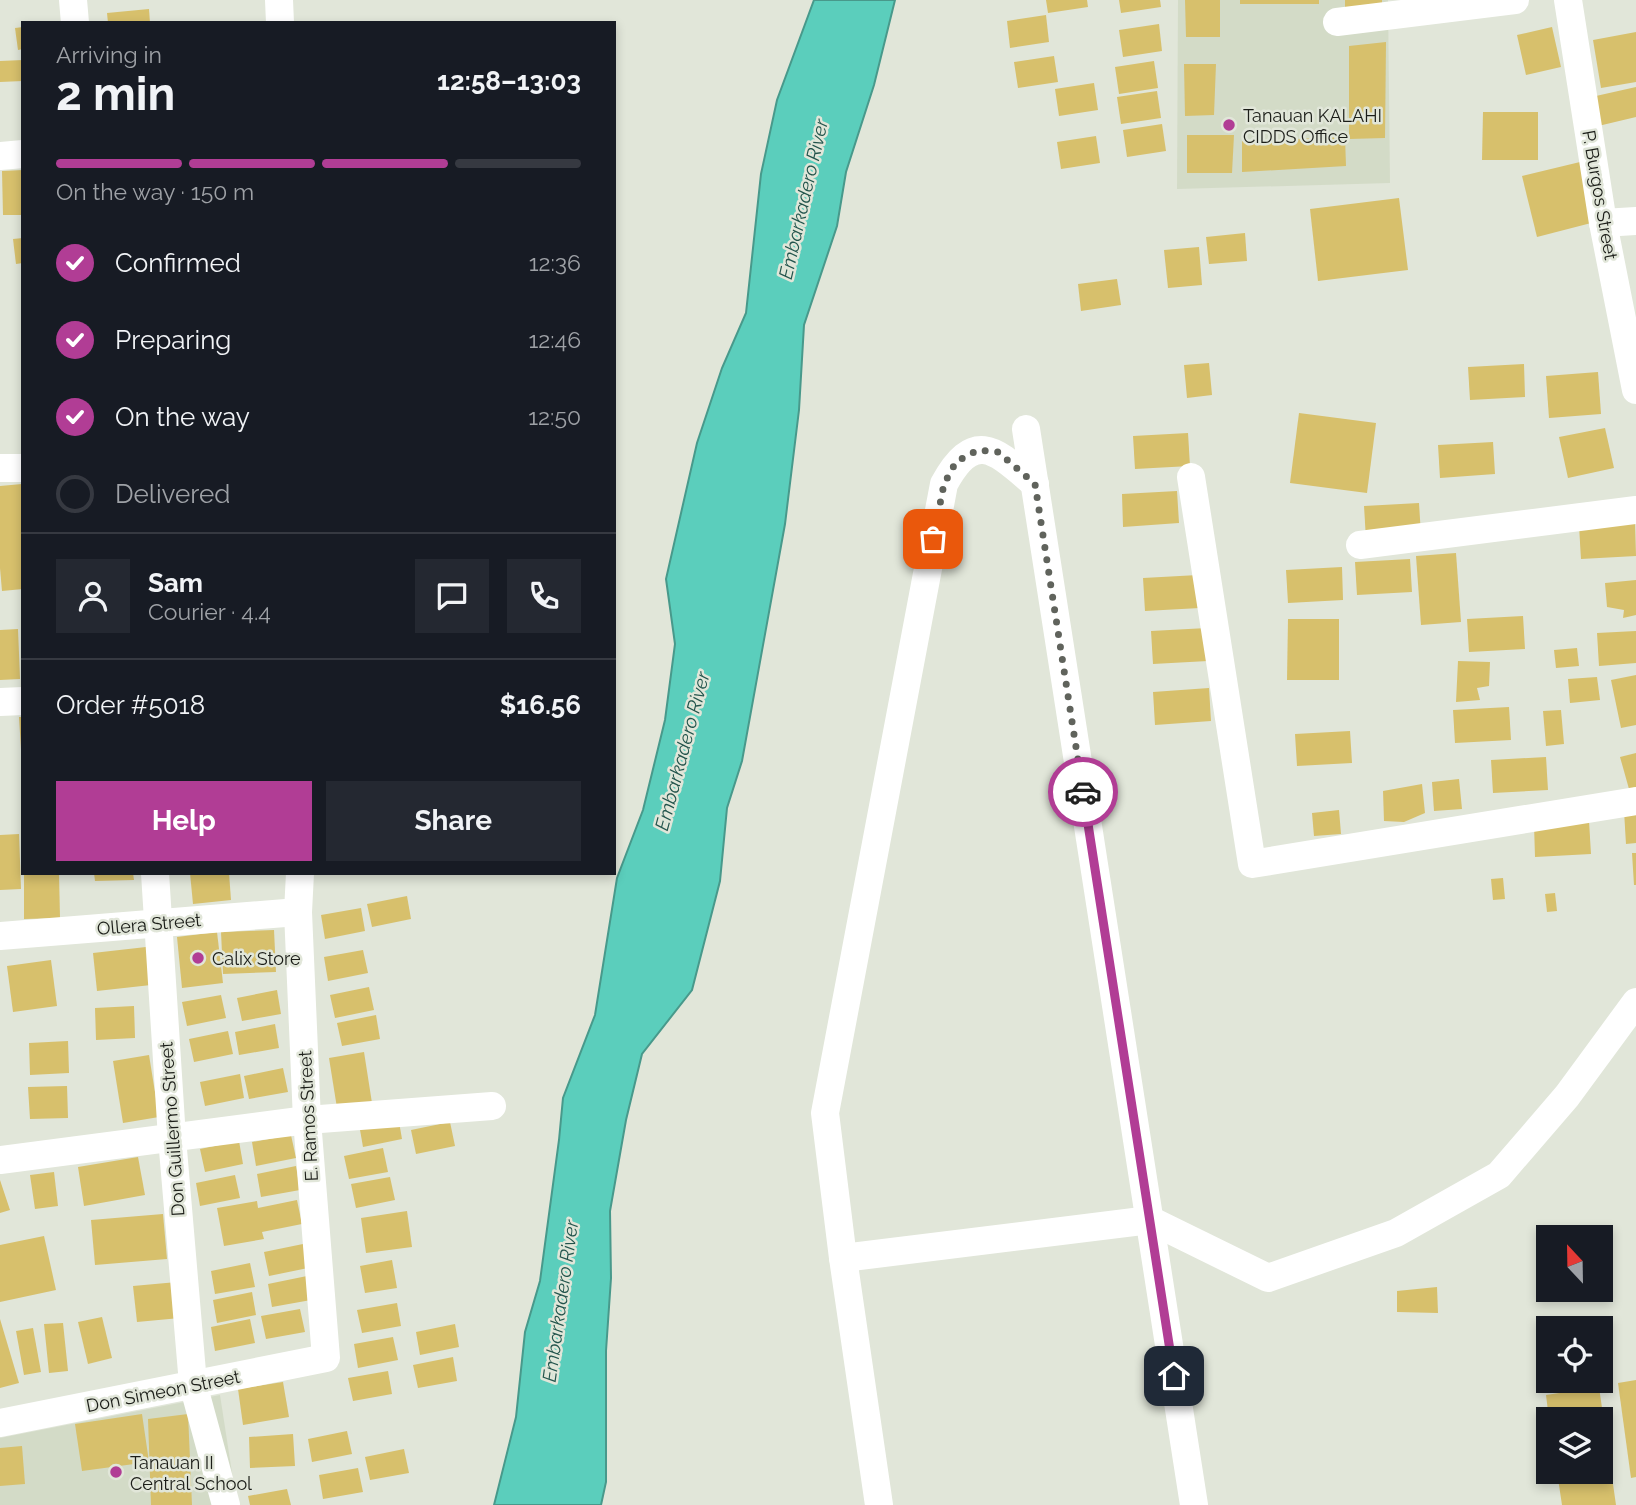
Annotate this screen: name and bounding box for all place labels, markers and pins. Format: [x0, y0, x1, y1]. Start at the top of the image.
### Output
place label: Tanauan KALAHI CIDDS Office [1243, 105, 1382, 147]
marker: Tanauan KALAHI CIDDS Office [1221, 117, 1237, 133]
pin [903, 509, 963, 569]
place label: Calix Store [212, 948, 301, 969]
marker: Calix Store [190, 950, 206, 966]
pin [1144, 1346, 1204, 1406]
place label: Tanauan II Central School [130, 1452, 252, 1494]
marker: Tanauan II Central School [108, 1464, 124, 1480]

